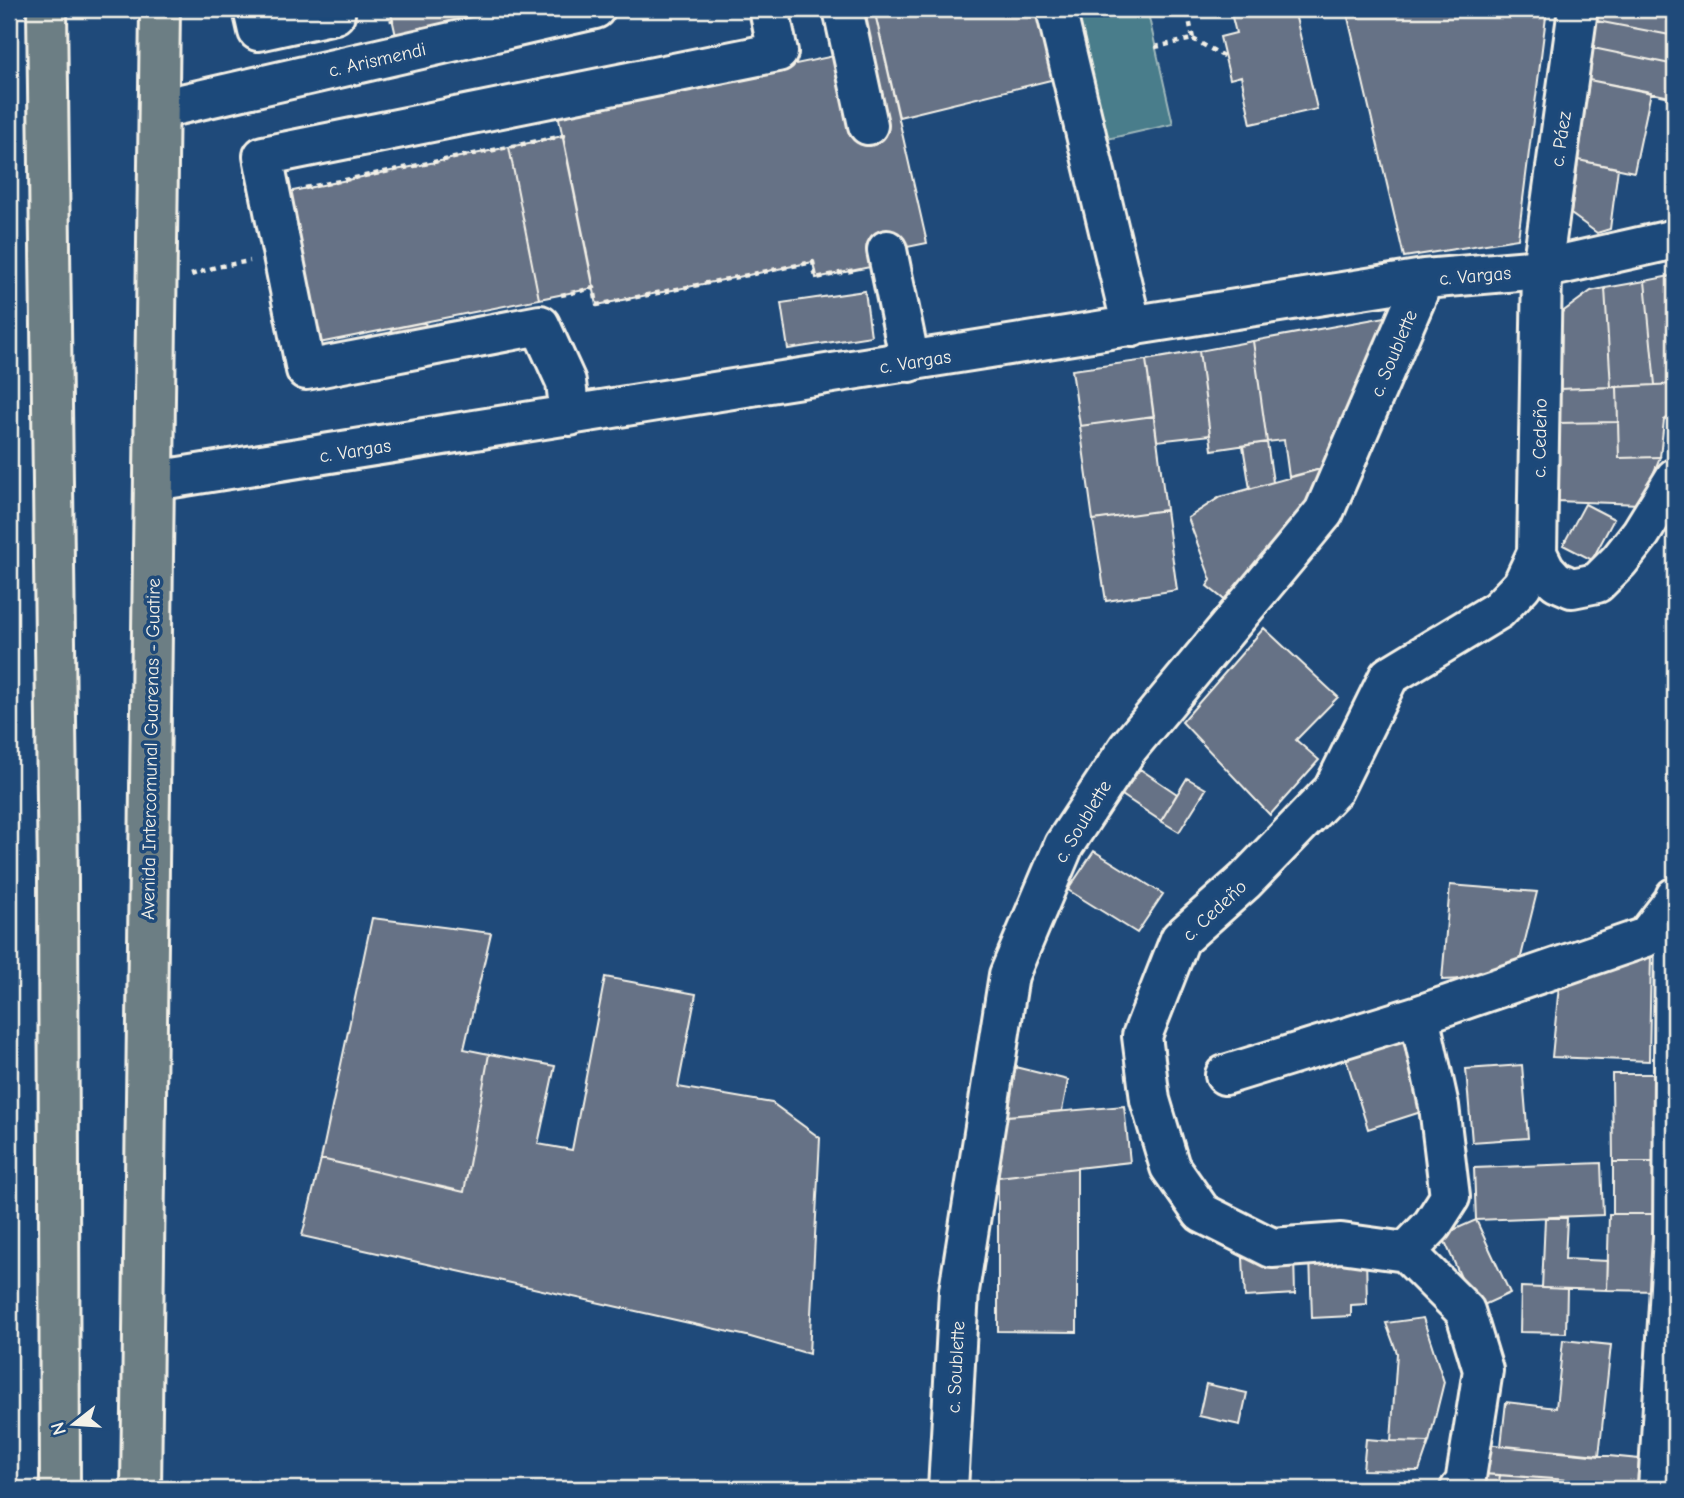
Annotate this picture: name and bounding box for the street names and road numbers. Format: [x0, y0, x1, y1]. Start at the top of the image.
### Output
street label: c. Arismendi [326, 38, 428, 82]
street label: c. Páez [1546, 110, 1576, 168]
street label: c. Vargas [1438, 262, 1512, 290]
street label: c. Soublette [1366, 307, 1422, 400]
street label: c. Vargas [878, 345, 953, 378]
street label: c. Cedeño [1528, 398, 1552, 478]
street label: c. Vargas [318, 434, 393, 467]
street label: Avenida Intercomunal Guarenas - Guatire [137, 578, 165, 920]
street label: c. Soublette [1050, 776, 1116, 867]
street label: c. Cedeño [1178, 875, 1251, 946]
street label: c. Soublette [943, 1320, 969, 1414]

